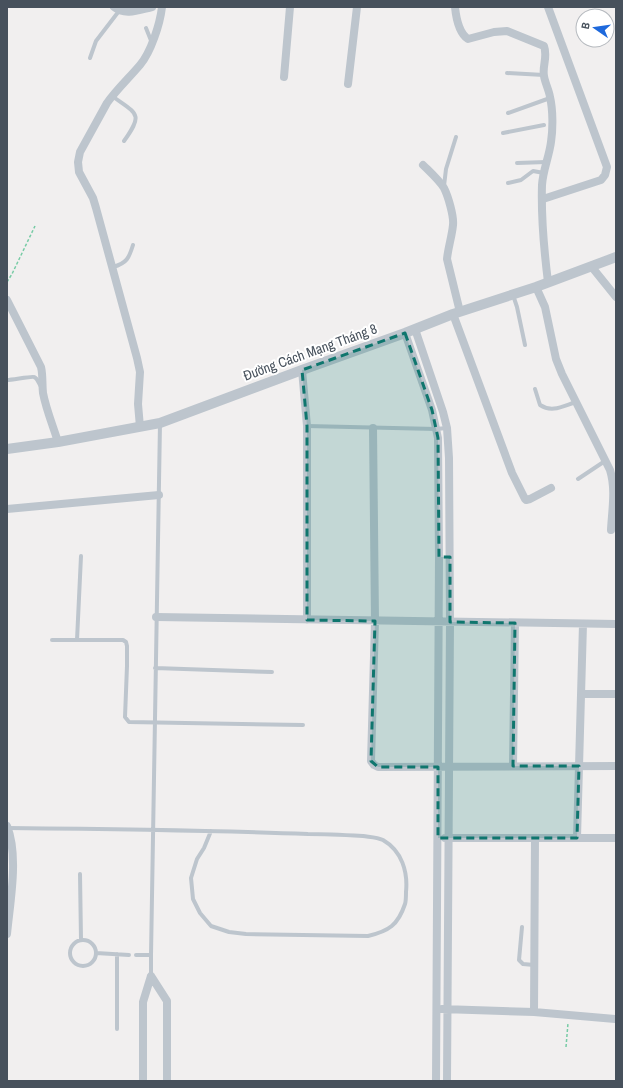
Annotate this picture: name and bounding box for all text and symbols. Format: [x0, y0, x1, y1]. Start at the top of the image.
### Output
north arrow [575, 8, 615, 48]
text: B [578, 21, 593, 30]
street label: Đường Cách Mạng Tháng 8 [241, 319, 379, 385]

